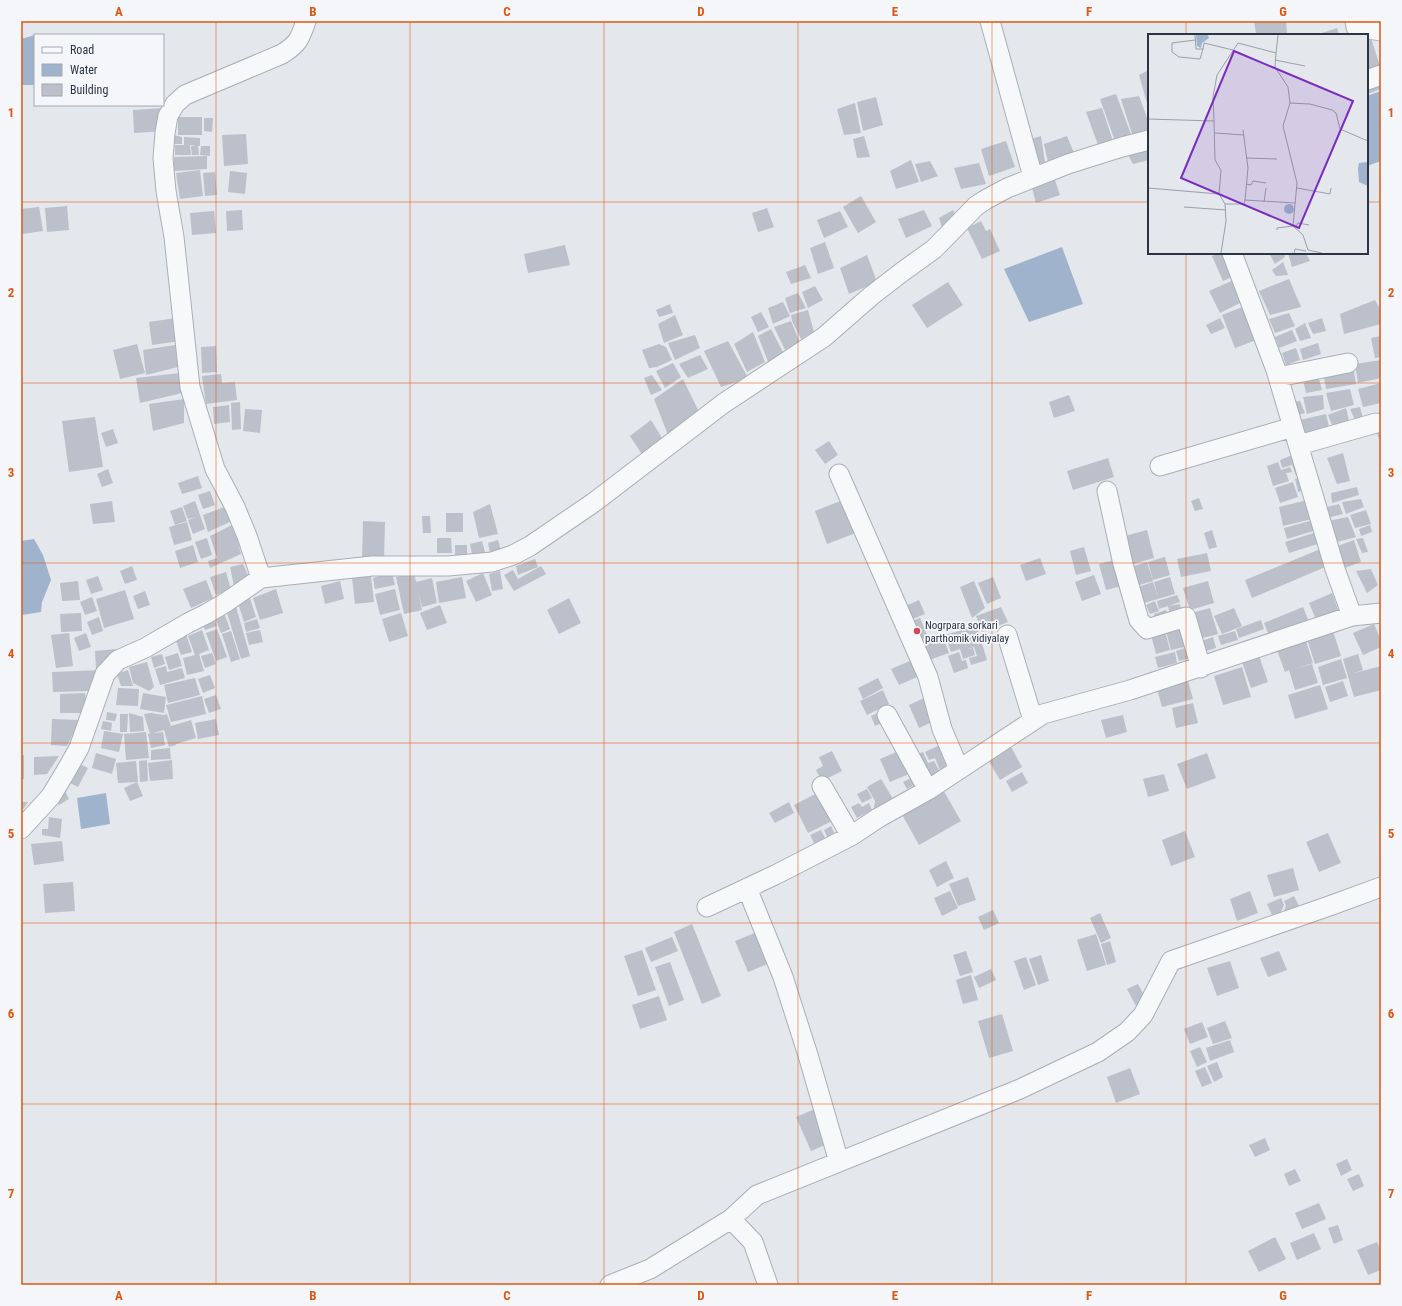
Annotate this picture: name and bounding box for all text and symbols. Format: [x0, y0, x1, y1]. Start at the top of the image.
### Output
text: A [115, 4, 123, 19]
text: B [309, 4, 317, 19]
text: C [503, 4, 511, 19]
text: D [697, 4, 705, 19]
text: E [892, 4, 899, 19]
text: F [1086, 4, 1092, 19]
text: G [1279, 4, 1287, 19]
legend [34, 34, 164, 106]
inset map [1148, 34, 1368, 254]
text: Road [70, 43, 94, 57]
text: Water [70, 63, 98, 77]
text: Building [70, 83, 108, 97]
text: 1 [8, 105, 14, 120]
text: 1 [1388, 105, 1394, 120]
text: 2 [8, 285, 15, 300]
text: 2 [1388, 285, 1395, 300]
text: 3 [8, 465, 14, 480]
text: 3 [1388, 465, 1394, 480]
place label: Nogrpara sorkari parthomik vidiyalay [925, 619, 1009, 645]
marker: Nogrpara sorkari parthomik vidiyalay [912, 626, 922, 636]
text: 4 [8, 646, 15, 661]
text: 4 [1388, 646, 1395, 661]
text: 5 [8, 826, 15, 841]
text: 5 [1388, 826, 1395, 841]
text: 6 [8, 1006, 15, 1021]
text: 6 [1388, 1006, 1395, 1021]
text: 7 [8, 1186, 15, 1201]
text: 7 [1388, 1186, 1395, 1201]
text: A [115, 1288, 123, 1303]
text: B [309, 1288, 317, 1303]
text: C [503, 1288, 511, 1303]
text: D [697, 1288, 705, 1303]
text: E [892, 1288, 899, 1303]
text: F [1086, 1288, 1092, 1303]
text: G [1279, 1288, 1287, 1303]

